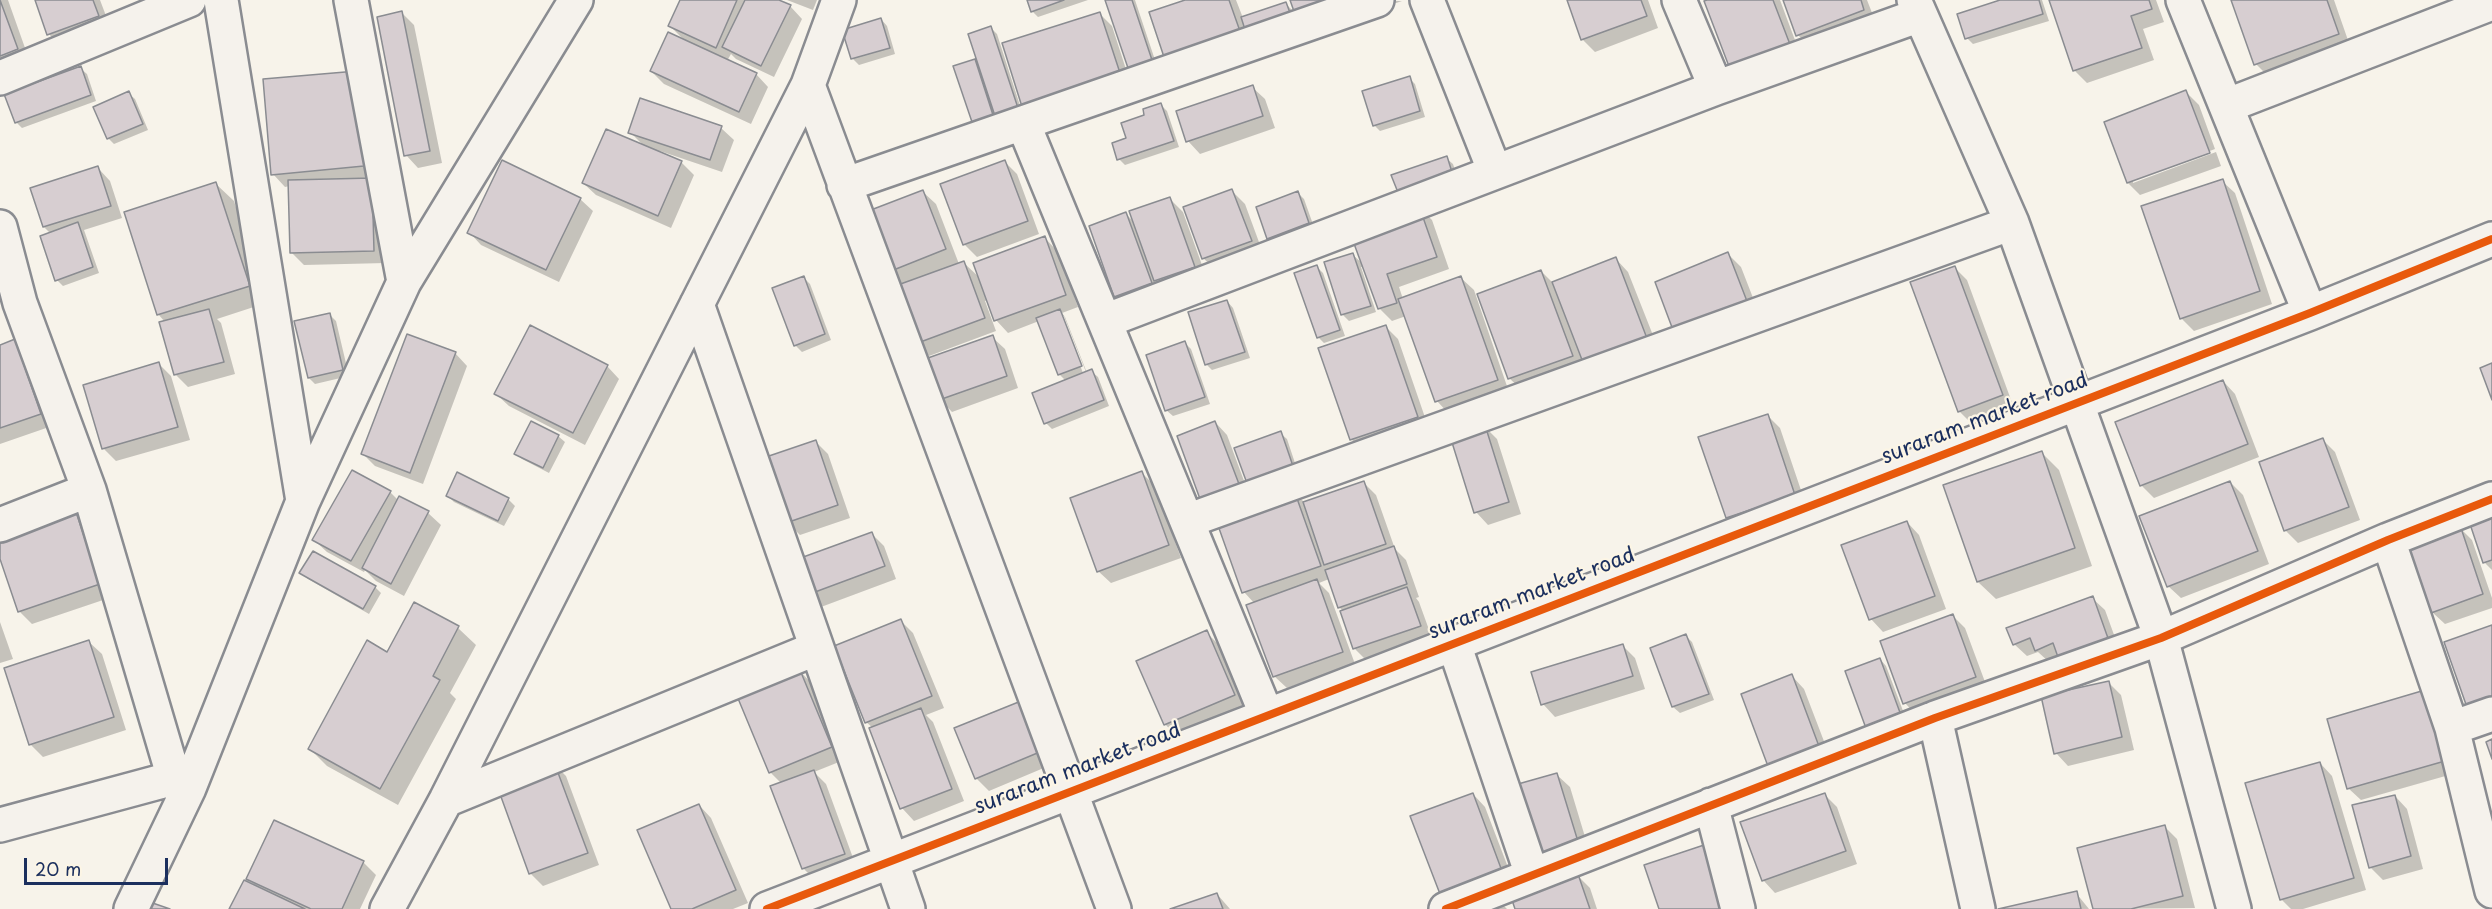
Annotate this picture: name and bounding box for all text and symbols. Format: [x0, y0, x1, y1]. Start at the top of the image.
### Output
street label: suraram market road [1878, 368, 2092, 470]
street label: suraram market road [1425, 543, 1639, 645]
street label: suraram market road [971, 718, 1185, 820]
scale bar [27, 846, 171, 884]
text: 20 m [35, 855, 81, 882]

